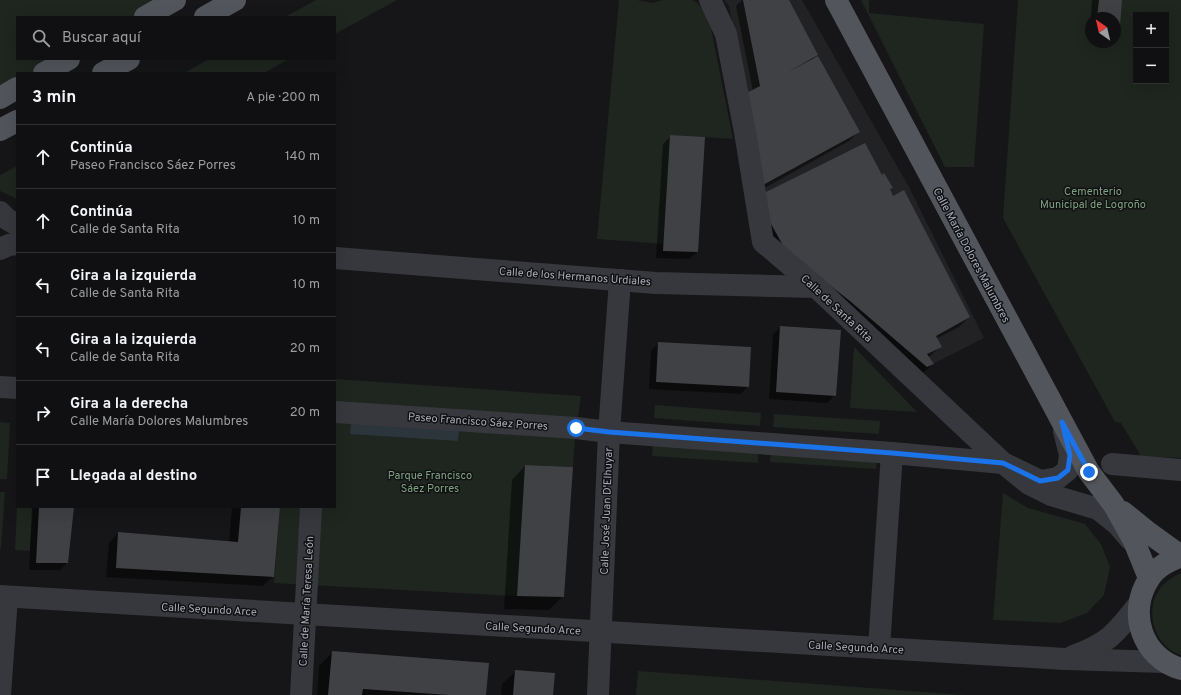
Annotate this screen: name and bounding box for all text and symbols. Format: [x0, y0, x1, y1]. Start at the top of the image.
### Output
north arrow [1085, 12, 1121, 48]
map controls [1133, 12, 1169, 84]
button: + [1133, 12, 1169, 48]
search box [16, 16, 336, 60]
icon: search [30, 27, 52, 49]
text: Buscar aquí [62, 29, 141, 48]
button: − [1133, 48, 1169, 84]
text: 3 min [32, 87, 76, 109]
text: A pie · 200 m [246, 90, 320, 106]
text: Continúa [70, 139, 132, 158]
icon: ahead [32, 146, 54, 168]
text: 140 m [285, 149, 320, 165]
text: Paseo Francisco Sáez Porres [70, 158, 236, 174]
park label: Cementerio Municipal de Logroño [1040, 185, 1146, 212]
street label: Calle María Dolores Malumbres [929, 186, 1013, 325]
text: Continúa [70, 203, 132, 222]
icon: ahead [32, 210, 54, 232]
text: 10 m [293, 213, 320, 229]
text: Calle de Santa Rita [70, 222, 180, 238]
street label: Calle de los Hermanos Urdiales [499, 265, 651, 289]
text: Gira a la izquierda [70, 267, 197, 286]
street label: Calle de Santa Rita [798, 272, 875, 346]
icon: left [32, 274, 54, 296]
text: 10 m [293, 277, 320, 293]
text: Calle de Santa Rita [70, 286, 180, 302]
text: Gira a la izquierda [70, 331, 197, 350]
icon: left [32, 338, 54, 360]
text: 20 m [290, 341, 320, 357]
text: Calle de Santa Rita [70, 350, 180, 366]
text: Gira a la derecha [70, 395, 188, 414]
icon: right [32, 402, 54, 424]
text: 20 m [290, 405, 320, 421]
street label: Paseo Francisco Sáez Porres [407, 410, 548, 434]
text: Calle María Dolores Malumbres [70, 414, 248, 430]
route start [567, 419, 585, 437]
street label: Calle José Juan D'Elhuyar [598, 446, 616, 575]
route end [1080, 463, 1098, 481]
icon: arrive [32, 466, 54, 488]
text: Llegada al destino [70, 467, 197, 486]
park label: Parque Francisco Sáez Porres [388, 469, 472, 496]
street label: Calle de María Teresa León [297, 535, 317, 667]
street label: Calle Segundo Arce [161, 600, 257, 620]
street label: Calle Segundo Arce [485, 619, 581, 639]
street label: Calle Segundo Arce [808, 638, 904, 658]

